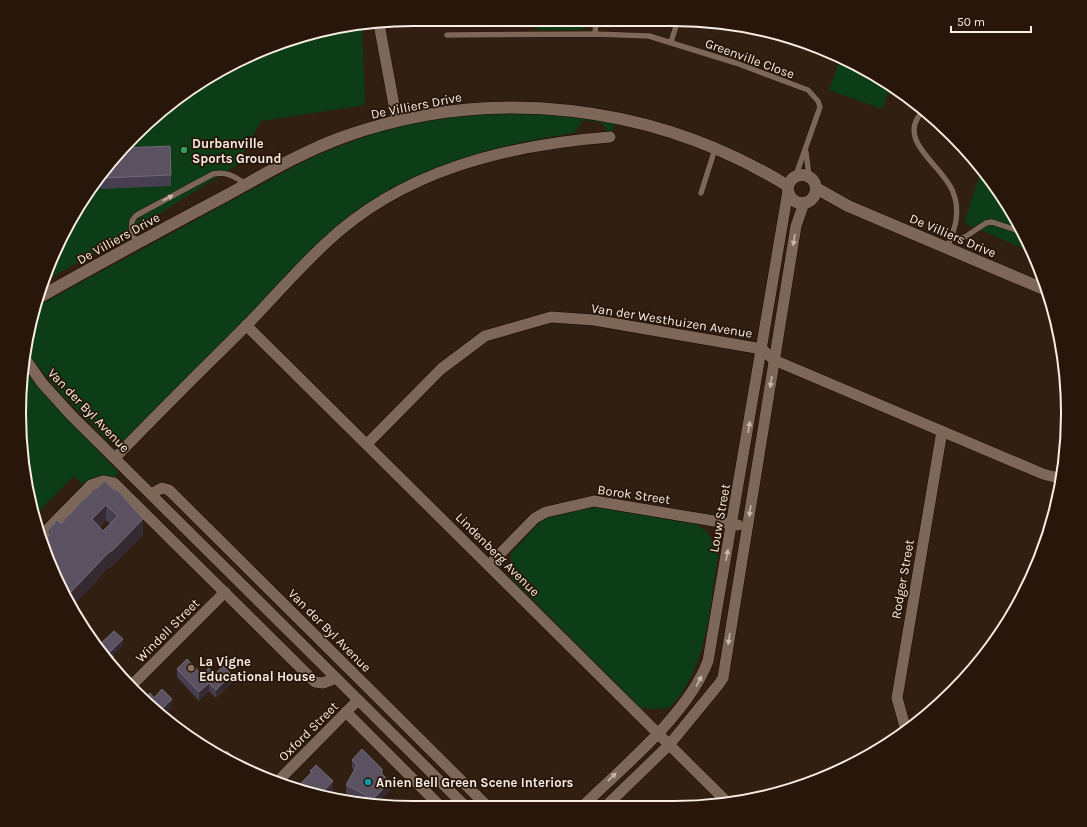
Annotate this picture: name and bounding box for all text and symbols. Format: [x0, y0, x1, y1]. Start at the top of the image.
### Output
scale bar [951, 8, 1031, 34]
text: 50 m [957, 15, 985, 29]
street label: Greenville Close [703, 35, 797, 82]
street label: De Villiers Drive [369, 89, 463, 122]
place label: Durbanville Sports Ground [192, 136, 281, 166]
marker: Durbanville Sports Ground [179, 145, 189, 155]
one-way arrow [163, 195, 174, 201]
street label: De Villiers Drive [74, 209, 163, 267]
street label: De Villiers Drive [907, 211, 999, 261]
one-way arrow [791, 234, 797, 246]
street label: Van der Westhuizen Avenue [590, 300, 754, 341]
street label: Van der Byl Avenue [45, 365, 133, 456]
one-way arrow [768, 376, 774, 389]
one-way arrow [746, 421, 752, 433]
street label: Borok Street [597, 482, 671, 507]
street label: Louw Street [706, 483, 733, 553]
one-way arrow [747, 505, 753, 517]
street label: Lindenberg Avenue [453, 509, 543, 600]
street label: Rodger Street [888, 538, 917, 620]
one-way arrow [724, 549, 730, 561]
street label: Van der Byl Avenue [285, 586, 374, 675]
street label: Windell Street [132, 595, 202, 665]
one-way arrow [726, 633, 732, 645]
place label: La Vigne Educational House [199, 654, 315, 684]
marker: La Vigne Educational House [186, 663, 196, 673]
one-way arrow [696, 676, 702, 687]
street label: Oxford Street [276, 698, 341, 764]
one-way arrow [607, 772, 617, 782]
place label: Anien Bell Green Scene Interiors [376, 775, 574, 790]
marker: Anien Bell Green Scene Interiors [363, 777, 373, 787]

